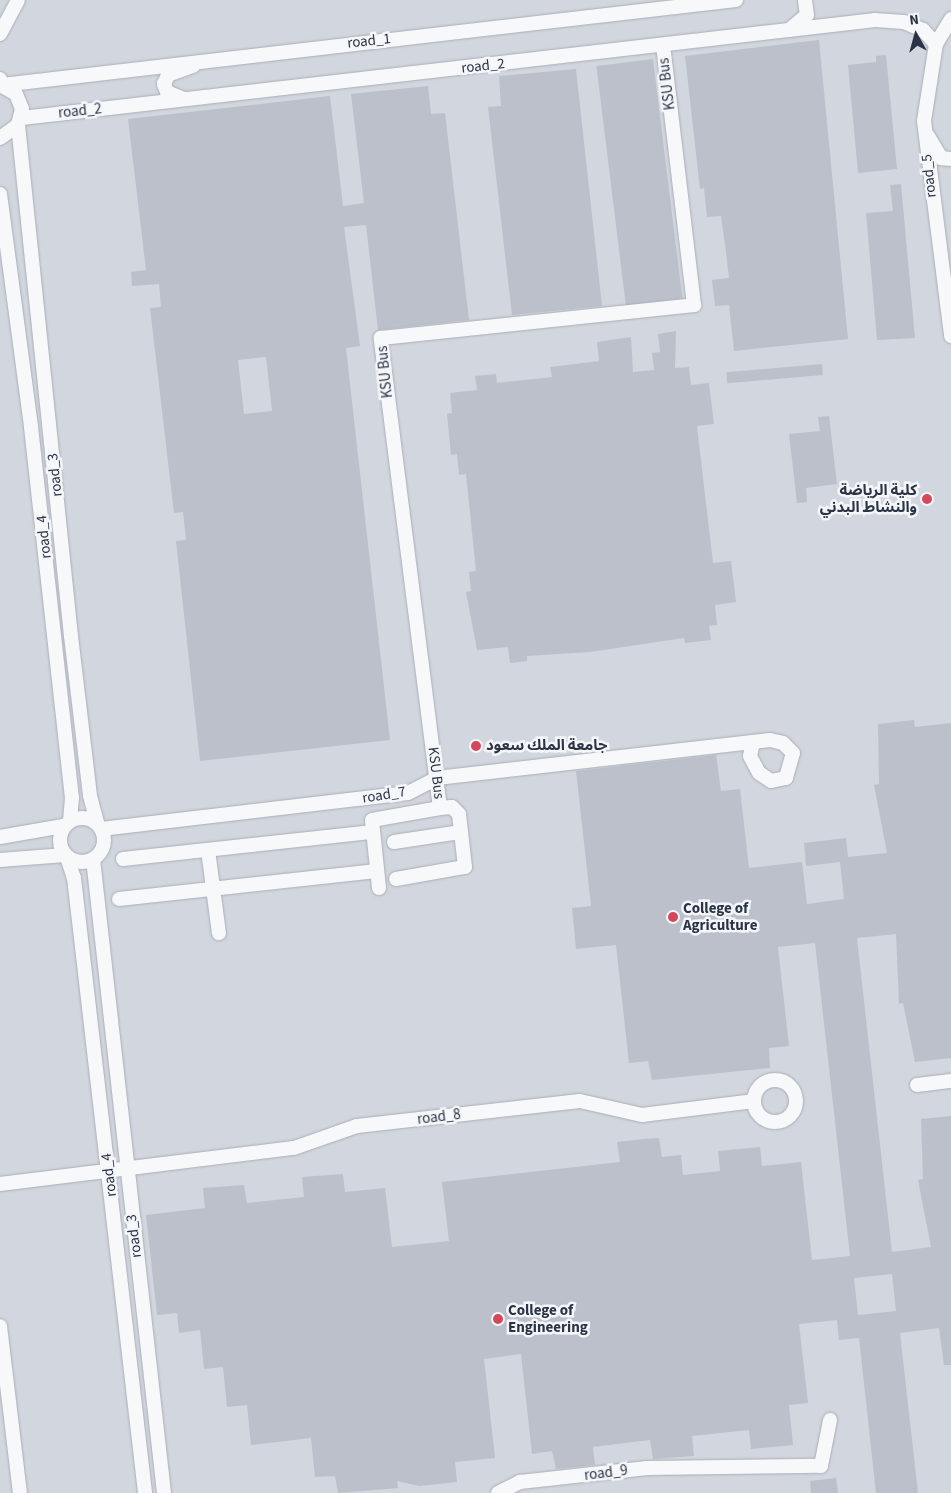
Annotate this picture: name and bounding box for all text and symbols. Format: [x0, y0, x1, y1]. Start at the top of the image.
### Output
north arrow [891, 10, 941, 60]
text: N [908, 10, 920, 31]
street label: road_1 [346, 30, 392, 52]
street label: road_2 [460, 55, 506, 77]
street label: KSU Bus [655, 57, 679, 111]
street label: road_2 [57, 100, 103, 122]
street label: road_5 [918, 153, 940, 199]
street label: KSU Bus [373, 345, 397, 399]
street label: road_3 [44, 452, 66, 498]
place label: كلية الرياضة والنشاط البدني [820, 481, 917, 516]
marker: كلية الرياضة والنشاط البدني [921, 493, 933, 505]
street label: road_4 [33, 514, 55, 560]
place label: جامعة الملك سعود [486, 737, 607, 755]
marker: جامعة الملك سعود [470, 740, 482, 752]
street label: KSU Bus [424, 746, 448, 800]
street label: road_7 [361, 783, 407, 807]
place label: College of Agriculture [683, 899, 757, 934]
marker: College of Agriculture [667, 911, 679, 923]
street label: road_8 [416, 1105, 462, 1129]
street label: road_4 [97, 1152, 121, 1198]
street label: road_3 [122, 1213, 146, 1259]
place label: College of Engineering [508, 1301, 588, 1336]
marker: College of Engineering [492, 1313, 504, 1325]
street label: road_9 [583, 1461, 629, 1485]

